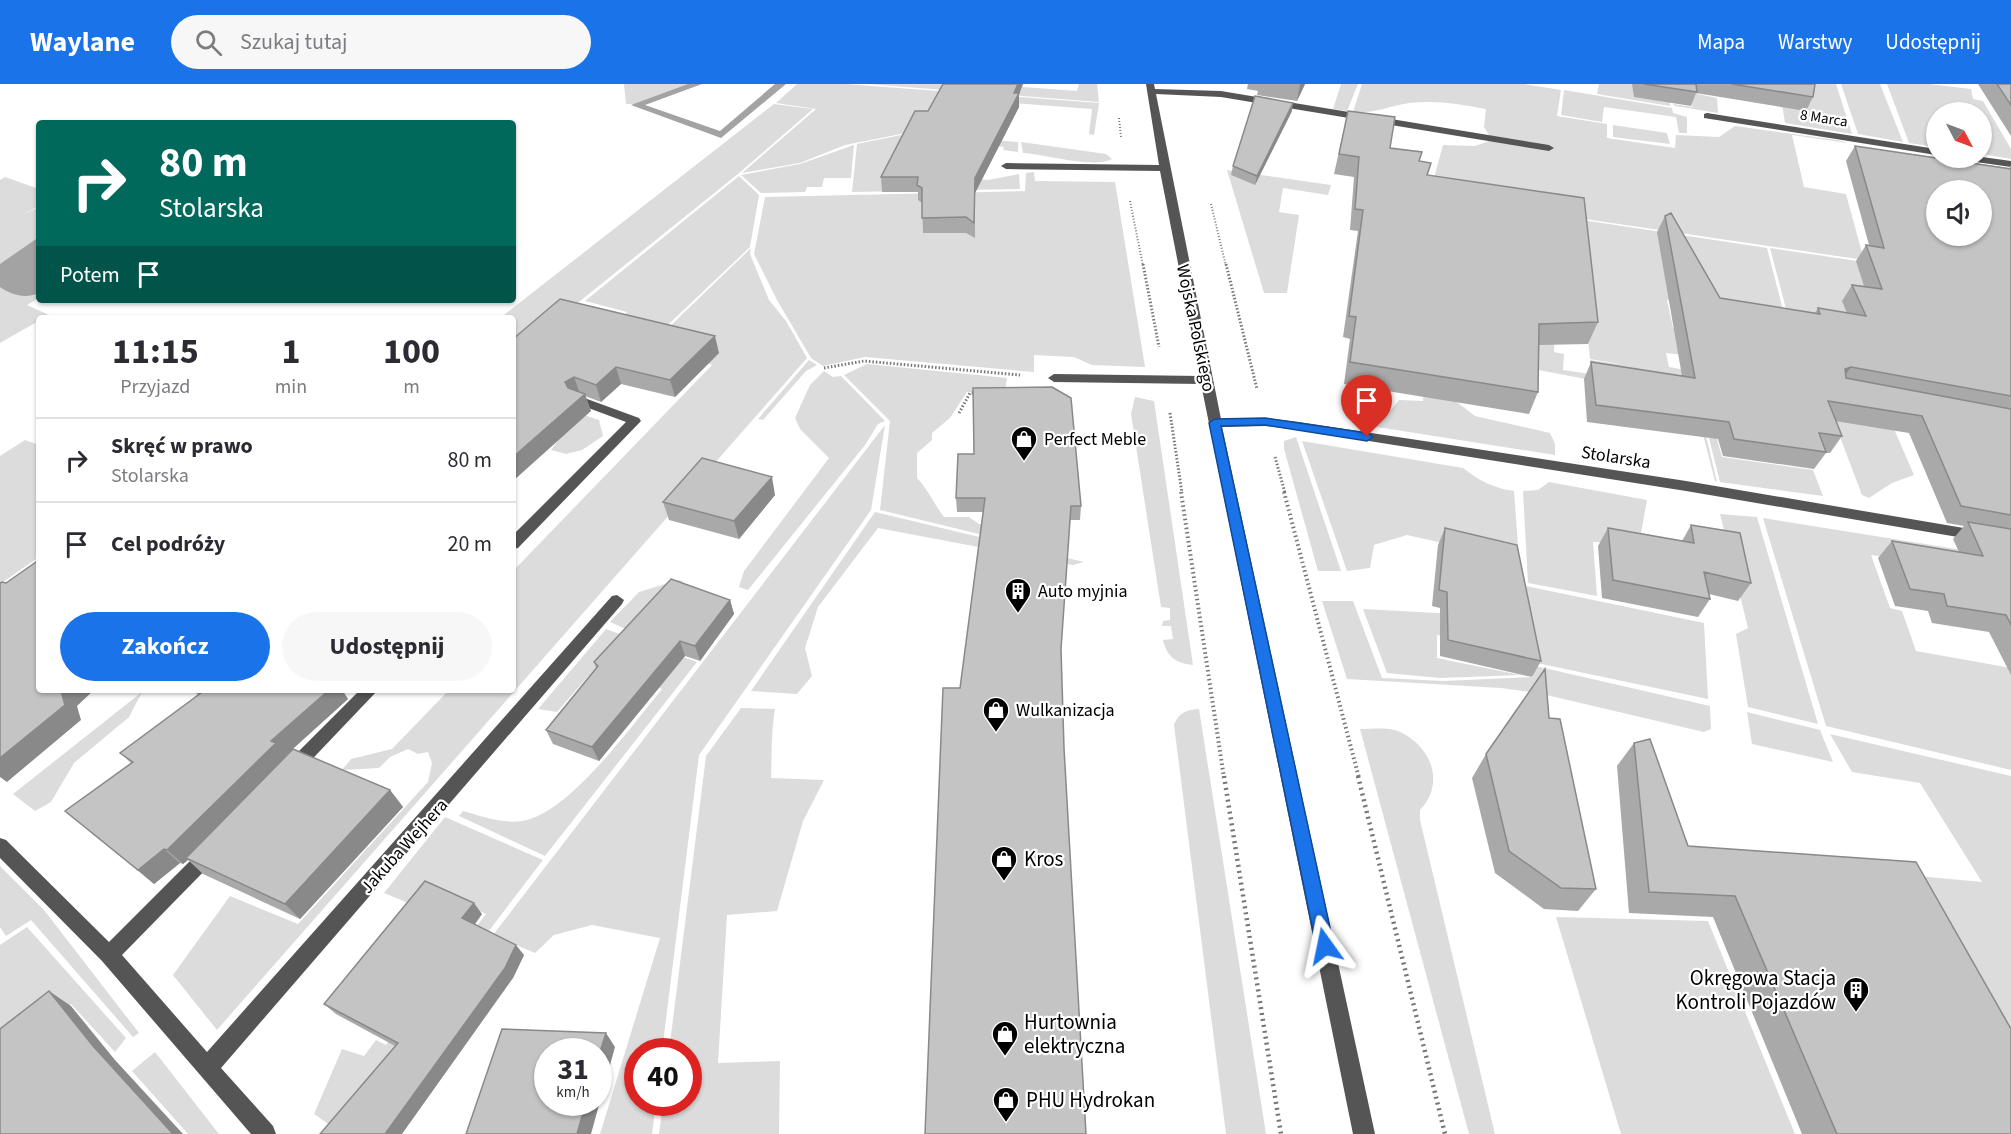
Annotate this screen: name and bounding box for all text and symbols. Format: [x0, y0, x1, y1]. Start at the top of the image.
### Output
search box [171, 15, 591, 69]
text: Waylane [30, 22, 135, 62]
icon: search [192, 26, 225, 59]
text: Szukaj tutaj [240, 26, 347, 58]
text: Mapa [1697, 27, 1745, 57]
text: Warstwy [1778, 27, 1852, 57]
text: Udostępnij [1885, 27, 1981, 57]
north arrow [1926, 102, 1992, 168]
map controls [1926, 102, 1992, 246]
street label: 8 Marca [1798, 104, 1849, 133]
text: 80 m [159, 133, 248, 193]
icon: right [60, 144, 138, 222]
button: sound [1926, 180, 1992, 246]
text: Stolarska [159, 189, 264, 228]
icon: arrive [132, 258, 165, 291]
text: Potem [60, 259, 120, 291]
street label: Wojska Polskiego [1170, 262, 1221, 394]
text: 11:15 [112, 326, 199, 377]
text: 1 [281, 326, 300, 377]
text: 100 [383, 326, 440, 377]
text: Przyjazd [120, 373, 190, 401]
text: min [275, 373, 307, 401]
text: m [403, 373, 420, 401]
pin [1341, 375, 1392, 437]
icon: arrive [1350, 384, 1383, 417]
shop icon: Perfect Meble [1009, 424, 1039, 462]
place label: Perfect Meble [1044, 427, 1146, 452]
text: Skręć w prawo [111, 430, 253, 462]
street label: Stolarska [1579, 440, 1652, 475]
icon: right [60, 444, 93, 477]
text: 80 m [447, 444, 492, 476]
text: Stolarska [111, 462, 189, 490]
icon: arrive [60, 528, 93, 561]
text: Cel podróży [111, 528, 225, 560]
text: 20 m [447, 528, 492, 560]
building icon: Auto myjnia [1003, 576, 1033, 614]
place label: Auto myjnia [1038, 579, 1128, 604]
button: Zakończ [60, 612, 270, 681]
button: Udostępnij [282, 612, 492, 681]
shop icon: Wulkanizacja [981, 695, 1011, 733]
place label: Wulkanizacja [1016, 698, 1115, 723]
street label: Jakuba Wejhera [355, 794, 454, 899]
shop icon: Kros [989, 844, 1019, 882]
place label: Kros [1024, 844, 1064, 874]
position arrow [1293, 914, 1357, 978]
place label: Okręgowa Stacja Kontroli Pojazdów [1676, 963, 1836, 1017]
building icon: Okręgowa Stacja Kontroli Pojazdów [1841, 975, 1871, 1013]
place label: Hurtownia elektryczna [1024, 1007, 1125, 1061]
shop icon: Hurtownia elektryczna [990, 1019, 1020, 1057]
speed limit sign: 40 [624, 1038, 702, 1116]
text: 31 [557, 1048, 589, 1091]
text: km/h [556, 1082, 590, 1103]
shop icon: PHU Hydrokan [991, 1085, 1021, 1123]
place label: PHU Hydrokan [1026, 1085, 1155, 1115]

